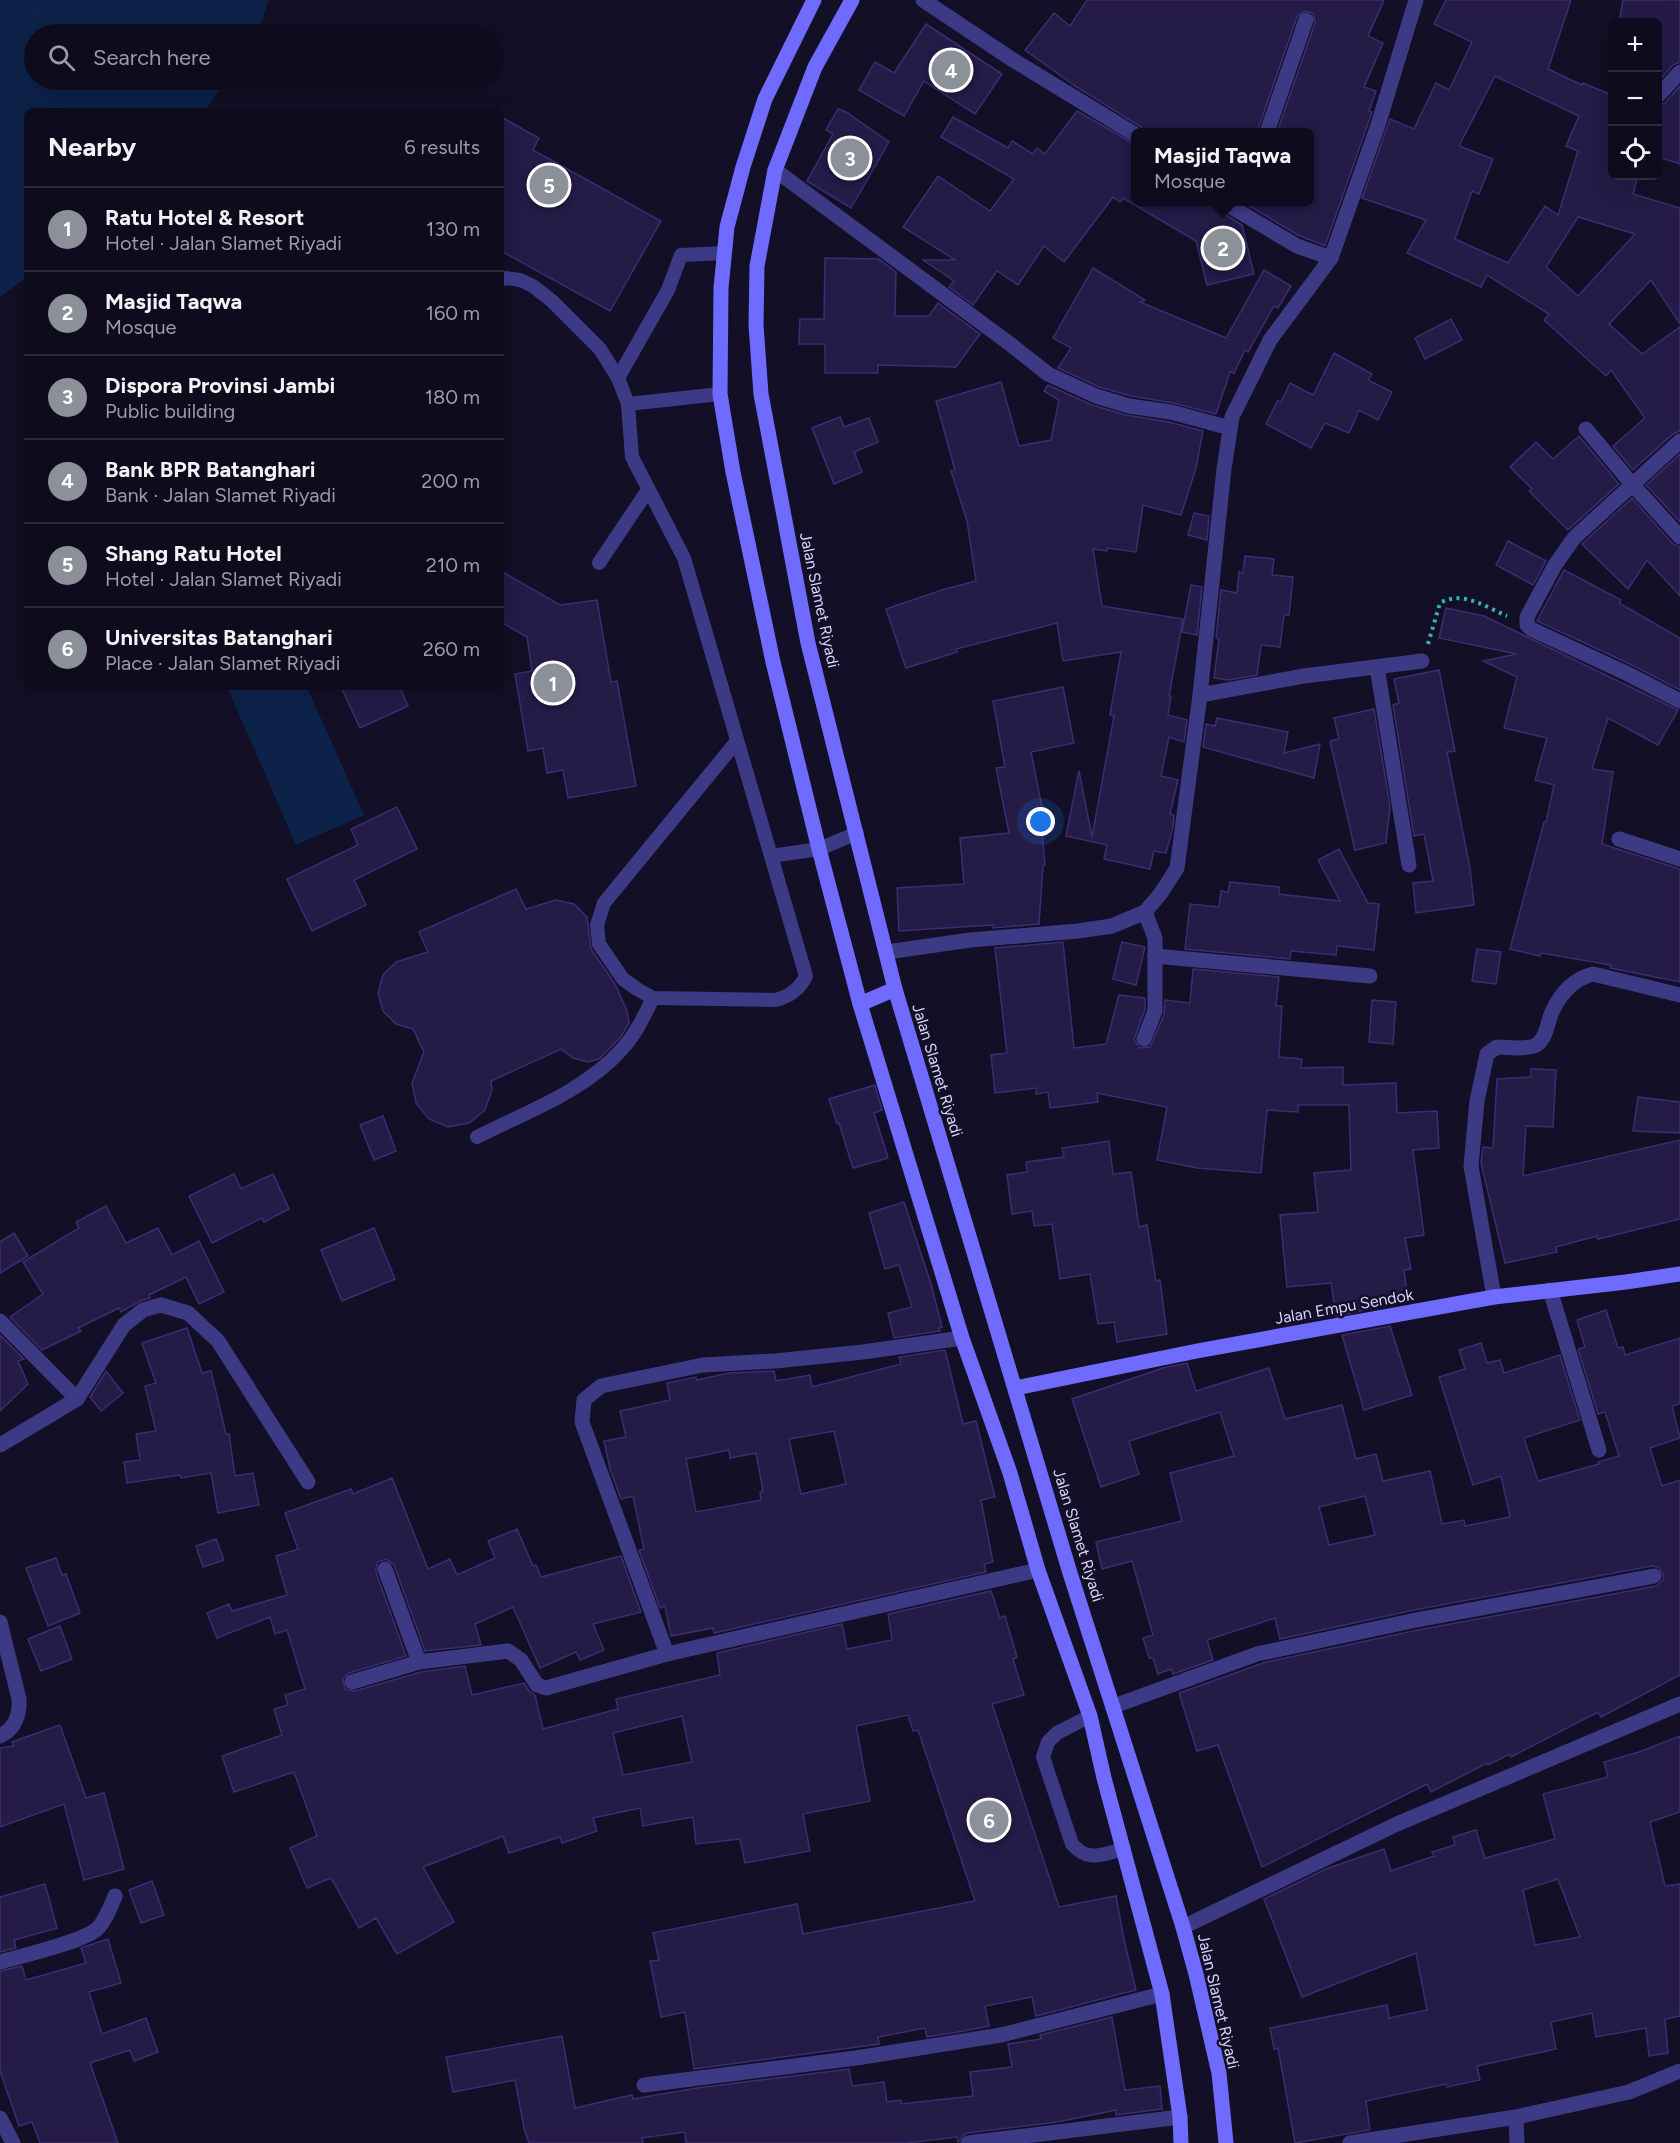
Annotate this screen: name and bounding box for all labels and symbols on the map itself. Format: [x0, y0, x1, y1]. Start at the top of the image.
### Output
pin: 4 [932, 48, 970, 92]
pin: 3 [830, 136, 870, 180]
pin: 5 [530, 162, 568, 207]
pin: 2 [1204, 226, 1242, 270]
street label: Jalan Slamet Riyadi [796, 531, 843, 670]
pin: 1 [534, 660, 572, 706]
your location [1026, 807, 1055, 836]
street label: Jalan Slamet Riyadi [908, 1001, 967, 1139]
street label: Jalan Empu Sendok [1273, 1285, 1415, 1328]
street label: Jalan Slamet Riyadi [1049, 1466, 1108, 1604]
pin: 6 [970, 1798, 1008, 1842]
street label: Jalan Slamet Riyadi [1194, 1932, 1243, 2070]

